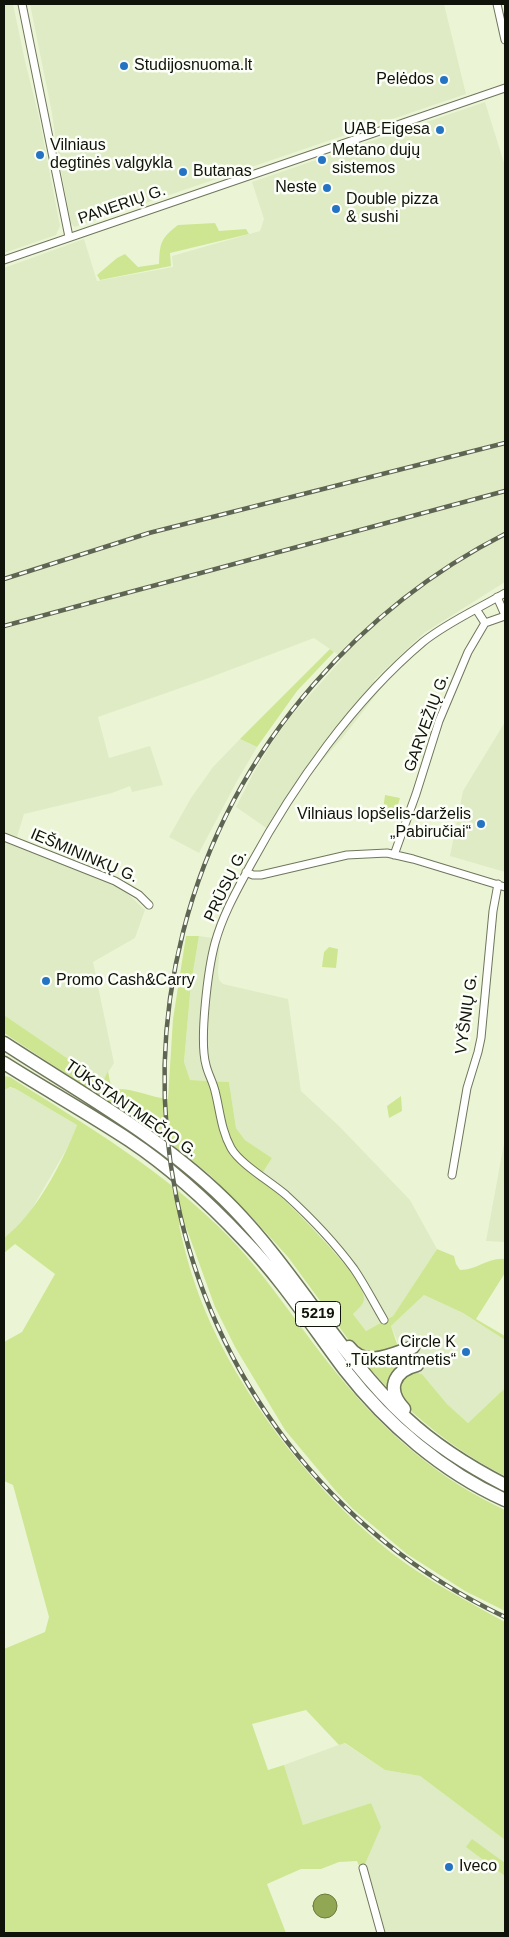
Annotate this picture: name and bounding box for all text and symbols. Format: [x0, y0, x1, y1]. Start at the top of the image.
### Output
place label: Studijosnuoma.lt [134, 56, 252, 76]
marker: Studijosnuoma.lt [118, 60, 130, 72]
place label: Pelėdos [376, 70, 434, 90]
marker: Pelėdos [438, 74, 450, 86]
place label: UAB Eigesa [344, 120, 430, 140]
marker: UAB Eigesa [434, 124, 446, 136]
place label: Vilniaus degtinės valgykla [50, 136, 173, 174]
place label: Metano dujų sistemos [332, 141, 420, 179]
marker: Vilniaus degtinės valgykla [34, 149, 46, 161]
marker: Metano dujų sistemos [316, 154, 328, 166]
place label: Butanas [193, 162, 252, 182]
marker: Butanas [177, 166, 189, 178]
place label: Neste [275, 178, 317, 198]
street label: PANERIŲ G. [76, 181, 168, 229]
marker: Neste [321, 182, 333, 194]
place label: Double pizza & sushi [346, 190, 438, 228]
marker: Double pizza & sushi [330, 203, 342, 215]
street label: GARVEŽIŲ G. [400, 671, 454, 775]
place label: Vilniaus lopšelis-darželis „Pabiručiai“ [297, 805, 471, 843]
marker: Vilniaus lopšelis-darželis „Pabiručiai“ [475, 818, 487, 830]
street label: IEŠMININKŲ G. [27, 825, 141, 887]
street label: PRŪSŲ G. [200, 847, 252, 925]
place label: Promo Cash&Carry [56, 971, 195, 991]
street label: VYŠNIŲ G. [452, 973, 482, 1055]
marker: Promo Cash&Carry [40, 975, 52, 987]
street label: TŪKSTANTMEČIO G. [61, 1056, 201, 1162]
road number: 5219 [296, 1302, 340, 1326]
place label: Circle K „Tūkstantmetis“ [346, 1333, 456, 1371]
marker: Circle K „Tūkstantmetis“ [460, 1346, 472, 1358]
place label: Iveco [459, 1857, 497, 1877]
marker: Iveco [443, 1861, 455, 1873]

